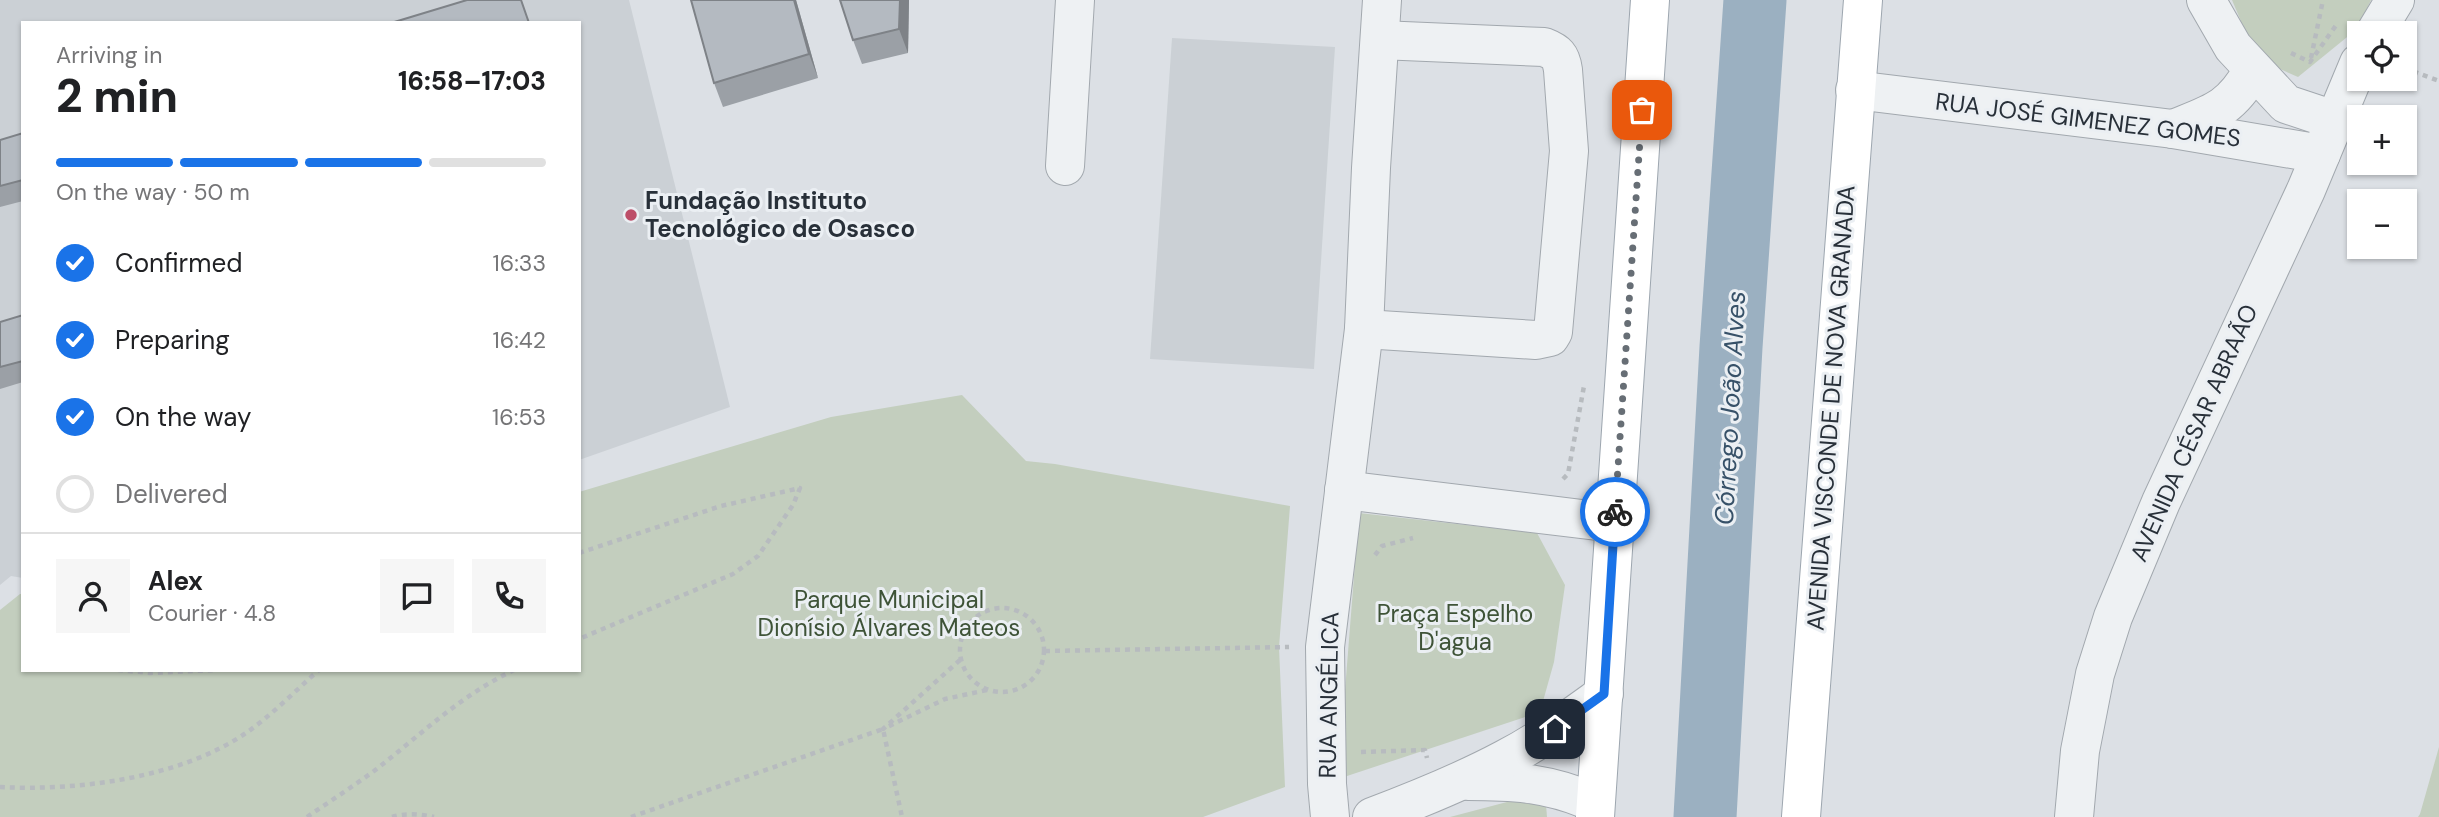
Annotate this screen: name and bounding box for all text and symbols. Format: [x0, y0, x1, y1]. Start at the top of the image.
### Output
map controls [2347, 21, 2417, 259]
button: locate [2347, 21, 2417, 91]
text: Arriving in [56, 40, 162, 70]
text: 16:58–17:03 [398, 64, 546, 98]
text: 2 min [56, 66, 178, 126]
pin [1612, 80, 1672, 140]
street label: RUA JOSÉ GIMENEZ GOMES [1934, 85, 2243, 154]
icon: bag [1623, 91, 1661, 129]
button: + [2347, 105, 2417, 175]
text: On the way · 50 m [56, 177, 250, 207]
street label: AVENIDA VISCONDE DE NOVA GRANADA [1799, 184, 1862, 632]
place label: Fundação Instituto Tecnológico de Osasco [645, 185, 915, 244]
button: − [2347, 189, 2417, 259]
marker: Fundação Instituto Tecnológico de Osasco [623, 207, 639, 223]
icon: check [56, 244, 94, 282]
text: Confirmed [115, 246, 242, 280]
text: 16:33 [493, 248, 546, 278]
water label: Córrego João Alves [1707, 290, 1753, 526]
street label: AVENIDA CÉSAR ABRAÃO [2123, 299, 2264, 566]
icon: check [56, 321, 94, 359]
text: Preparing [115, 323, 230, 357]
text: 16:42 [493, 325, 546, 355]
icon: check [56, 398, 94, 436]
text: On the way [115, 400, 251, 434]
text: 16:53 [492, 402, 546, 432]
text: Delivered [115, 477, 228, 511]
courier [1580, 477, 1650, 547]
icon: bike [1596, 493, 1634, 531]
button: person [56, 559, 130, 633]
button: chat [380, 559, 454, 633]
button: phone [472, 559, 546, 633]
text: Alex [148, 564, 203, 598]
park label: Parque Municipal Dionísio Álvares Mateos [758, 584, 1020, 643]
text: Courier · 4.8 [148, 598, 276, 628]
park label: Praça Espelho D'agua [1377, 598, 1533, 657]
street label: RUA ANGÉLICA [1312, 611, 1345, 779]
pin [1525, 699, 1585, 759]
icon: home [1536, 710, 1574, 748]

